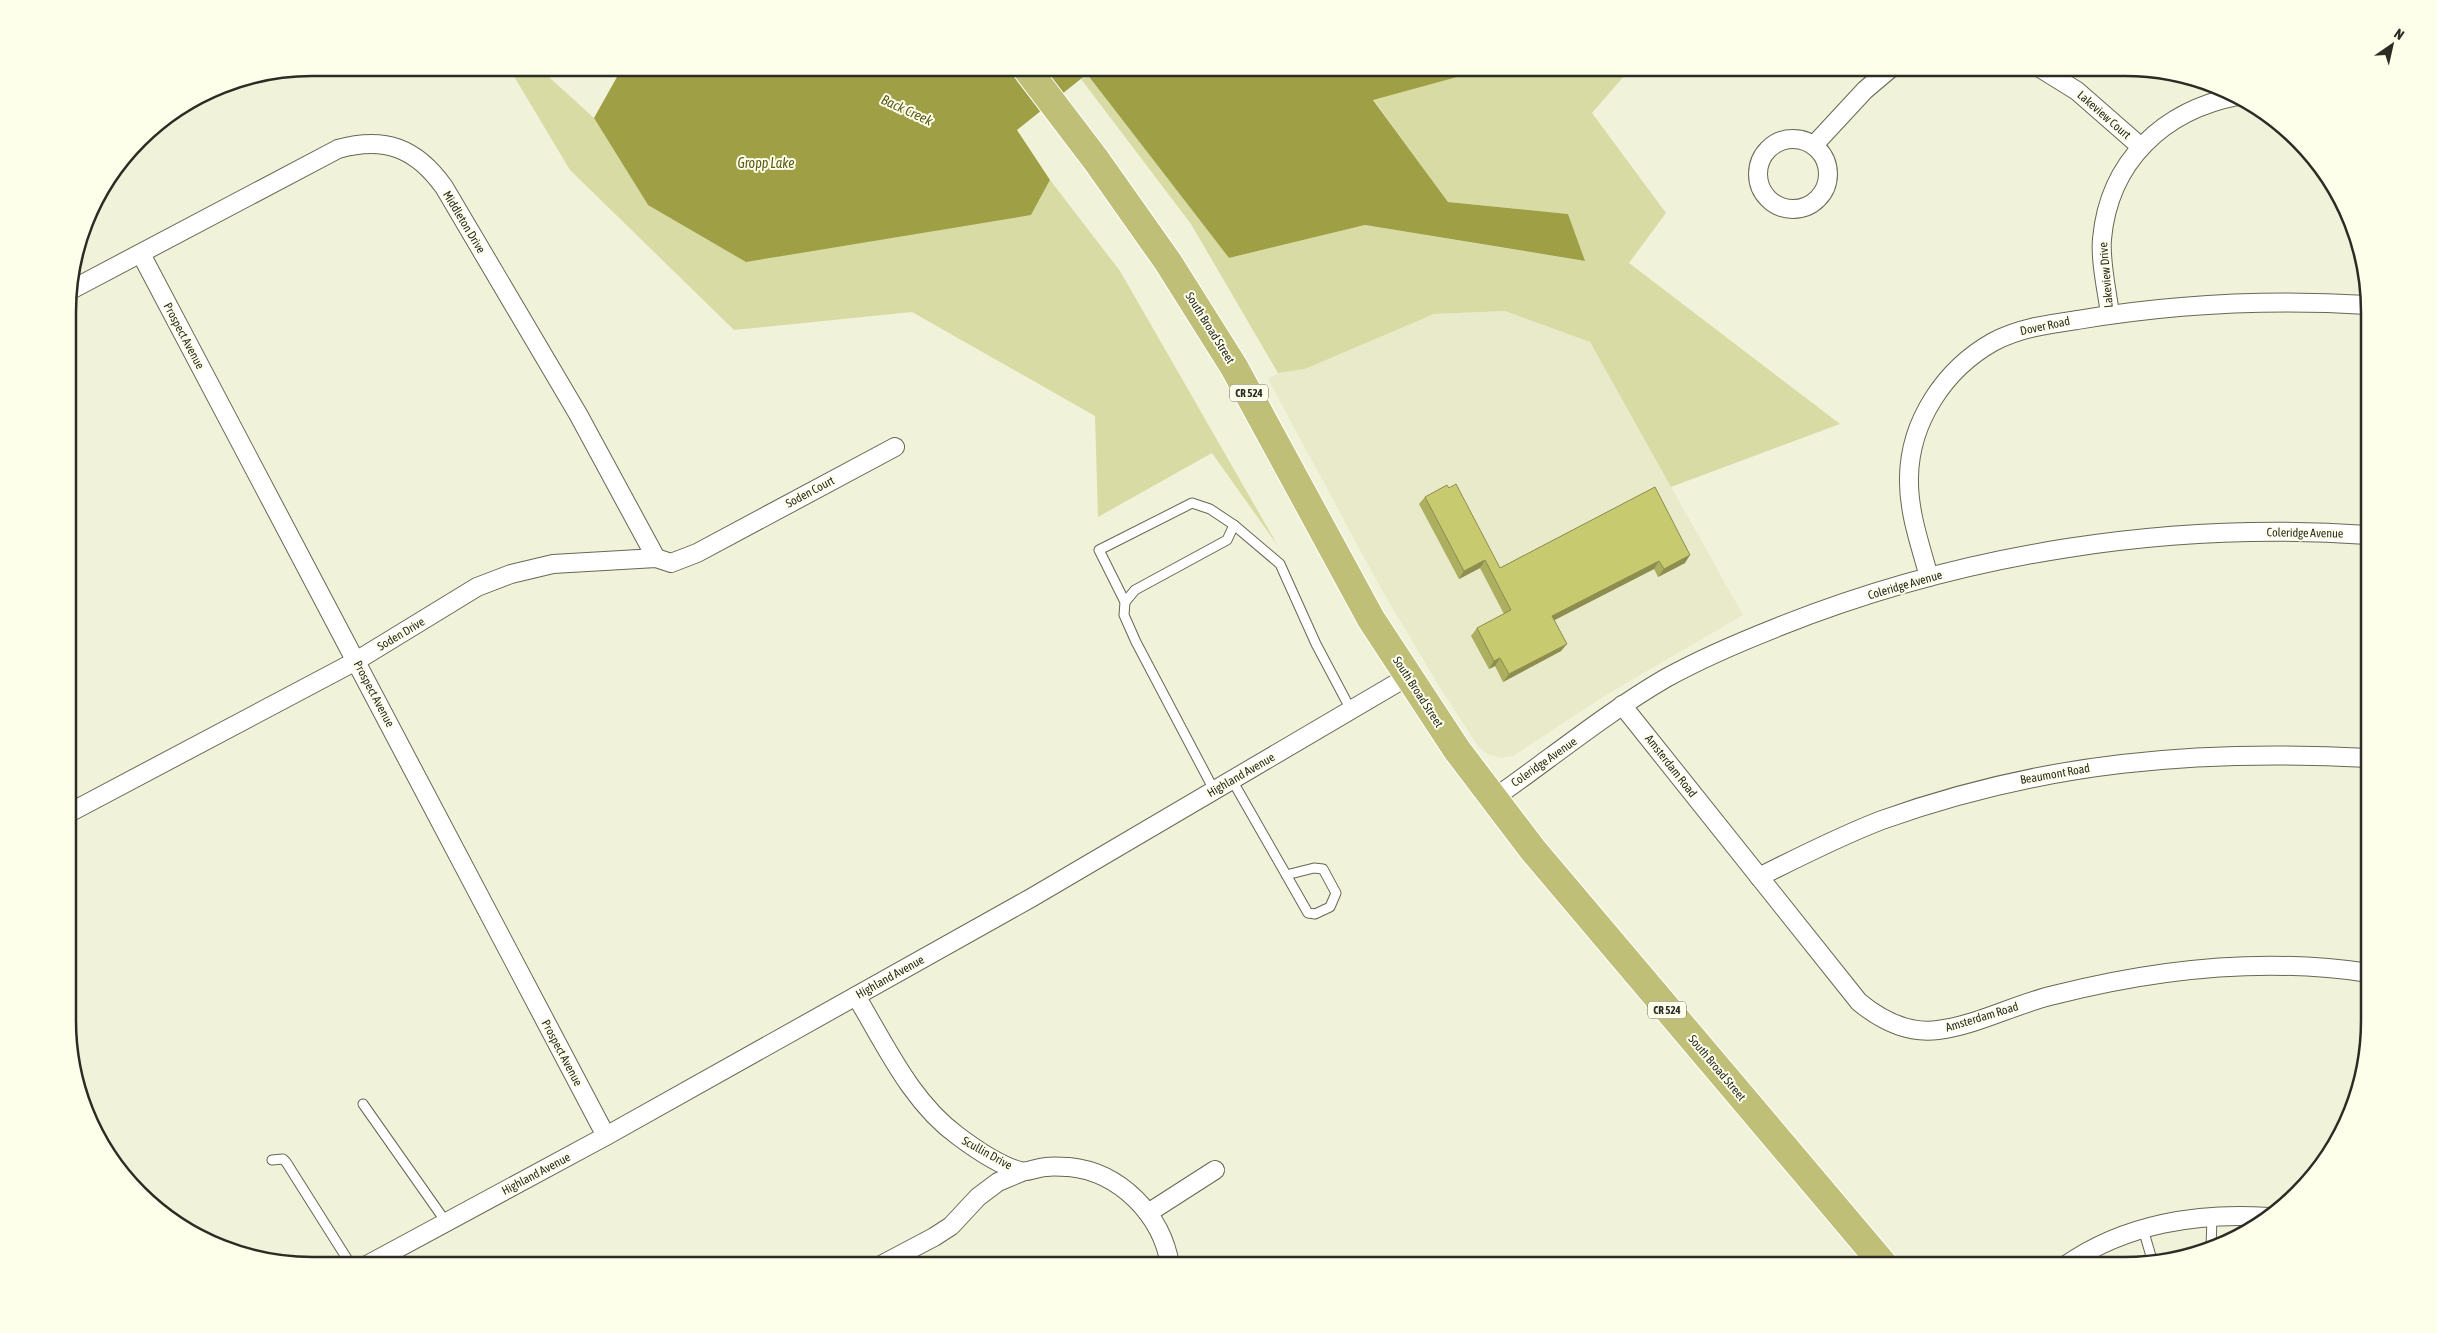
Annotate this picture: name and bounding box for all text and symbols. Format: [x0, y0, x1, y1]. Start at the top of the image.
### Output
north arrow [2367, 20, 2417, 70]
text: N [2391, 25, 2407, 43]
street label: Lakeview Court [2074, 88, 2134, 142]
water label: Back Creek [879, 91, 936, 129]
water label: Gropp Lake [737, 155, 795, 171]
street label: Middleton Drive [440, 188, 488, 256]
street label: Lakeview Drive [2096, 242, 2116, 308]
street label: South Broad Street [1182, 290, 1238, 367]
street label: Prospect Avenue [161, 300, 207, 372]
street label: Dover Road [2019, 314, 2071, 338]
road number: CR 524 [1230, 384, 1268, 402]
street label: Soden Court [783, 473, 837, 511]
street label: Coleridge Avenue [2267, 525, 2343, 541]
street label: Coleridge Avenue [1866, 568, 1944, 602]
street label: Soden Drive [375, 614, 427, 654]
street label: South Broad Street [1390, 654, 1446, 730]
street label: Prospect Avenue [351, 658, 397, 730]
street label: Amsterdam Road [1642, 732, 1700, 800]
street label: Coleridge Avenue [1509, 734, 1579, 790]
street label: Highland Avenue [1205, 750, 1277, 800]
street label: Beaumont Road [2019, 761, 2091, 787]
street label: Highland Avenue [853, 952, 927, 1002]
street label: Amsterdam Road [1944, 999, 2020, 1035]
road number: CR 524 [1648, 1002, 1686, 1018]
street label: Prospect Avenue [539, 1017, 585, 1089]
street label: South Broad Street [1685, 1032, 1749, 1104]
street label: Scullin Drive [959, 1134, 1015, 1172]
street label: Highland Avenue [499, 1150, 573, 1198]

